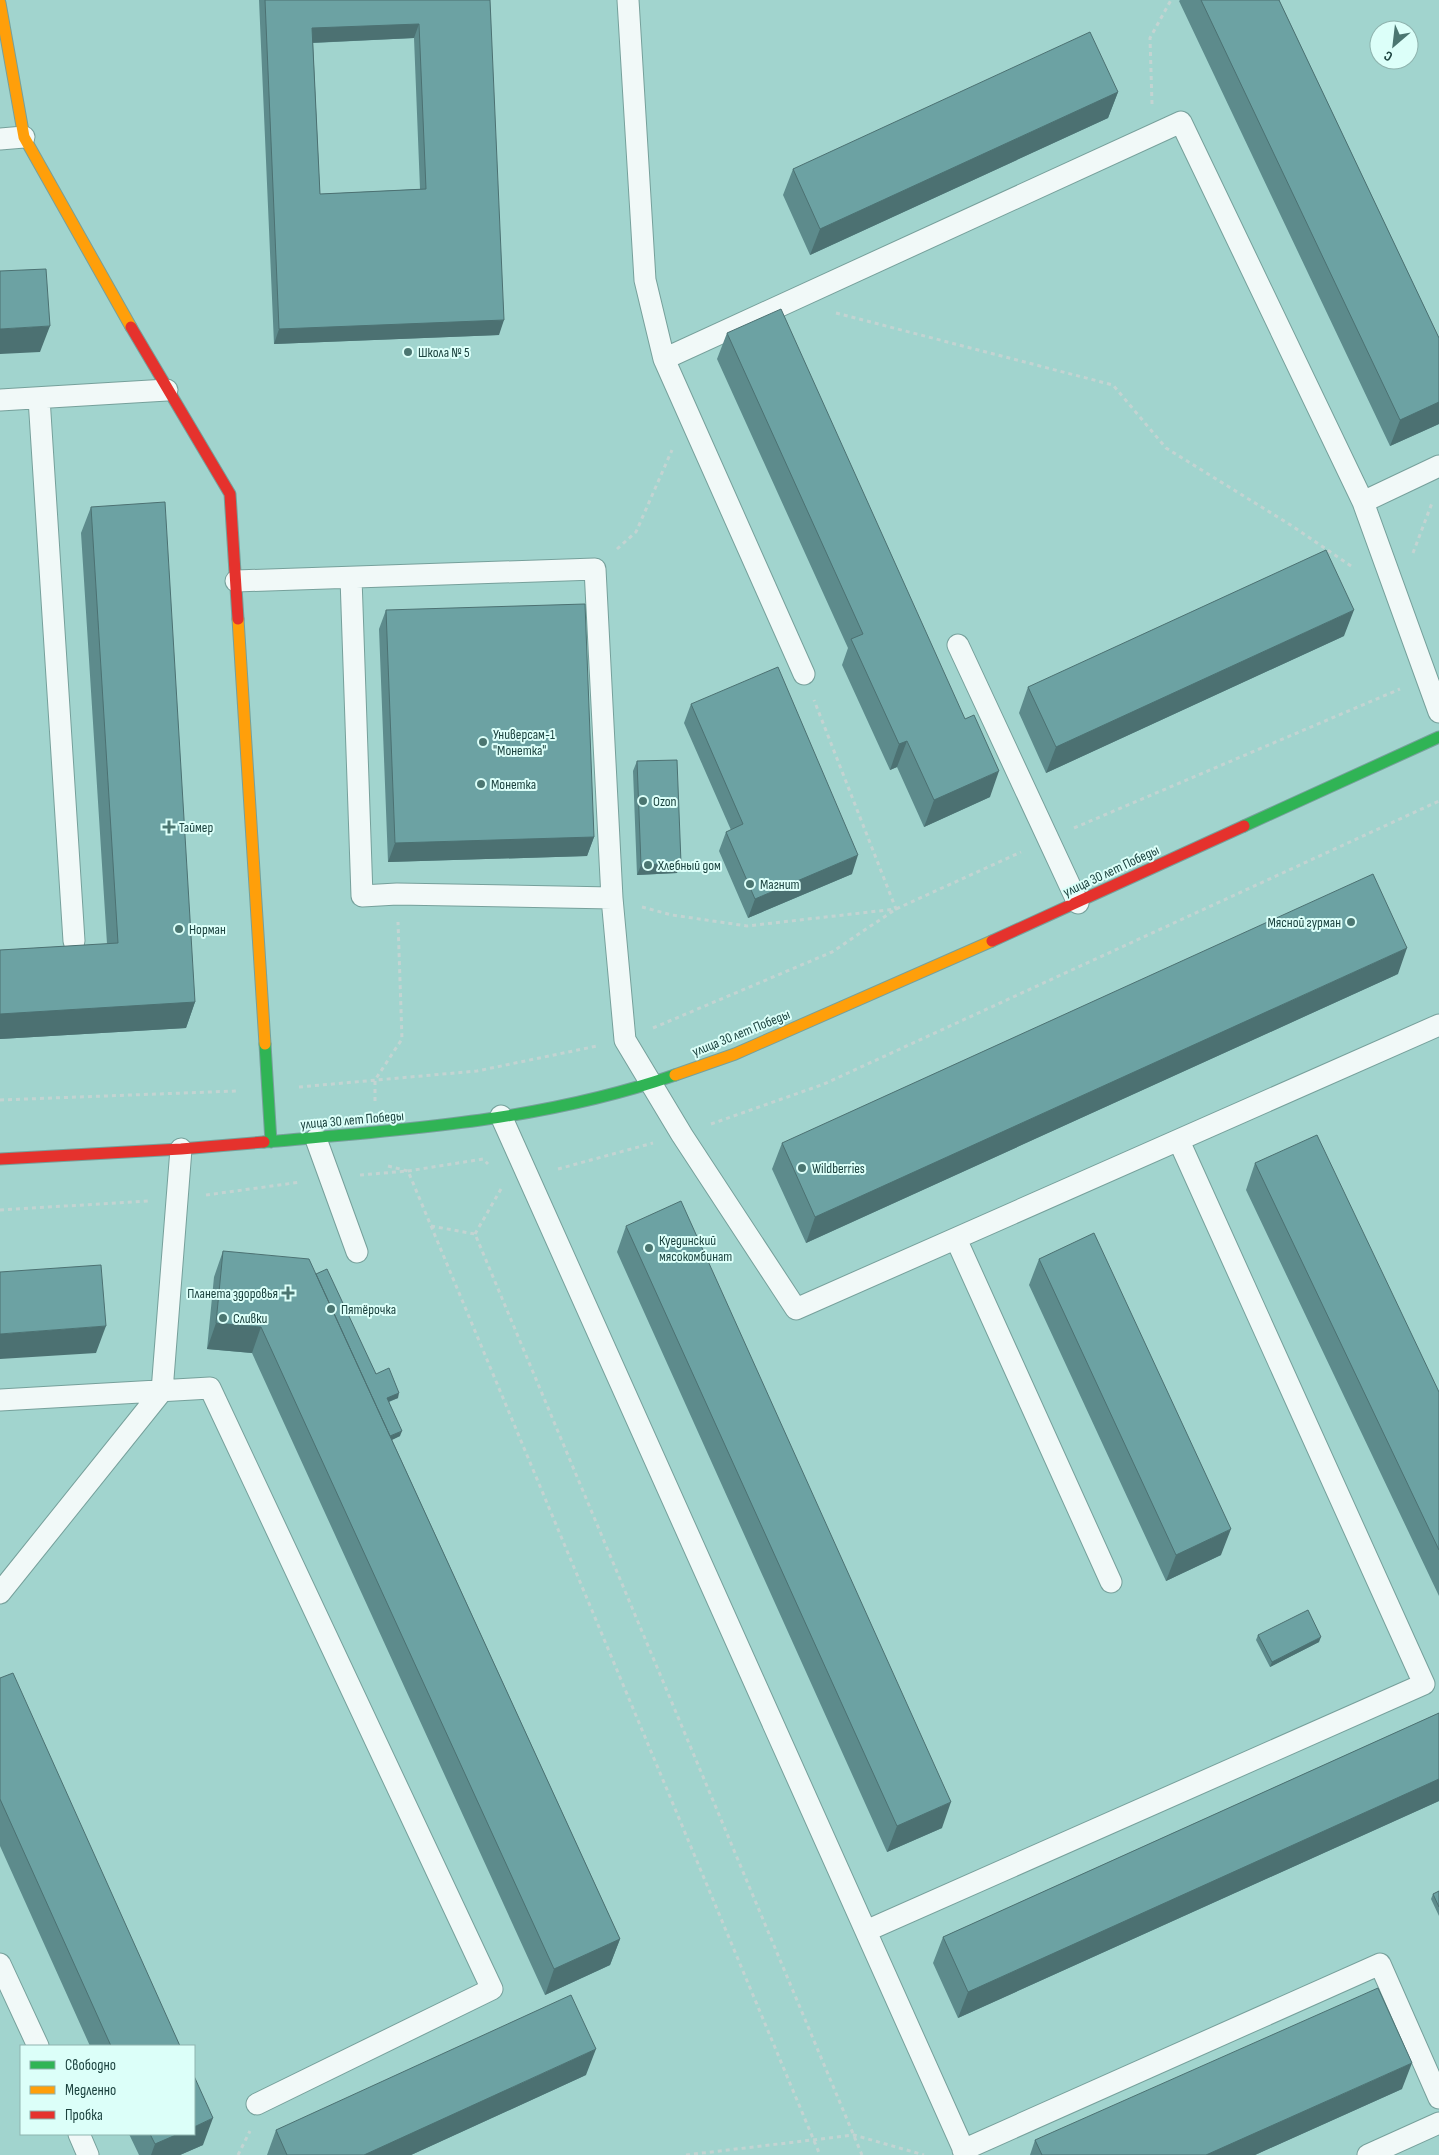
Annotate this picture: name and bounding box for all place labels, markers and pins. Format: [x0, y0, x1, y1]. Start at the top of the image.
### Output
place label: Школа № 5 [418, 344, 470, 361]
marker: Школа № 5 [402, 346, 414, 358]
place label: Универсам-1 "Монетка" [493, 726, 555, 759]
marker: Универсам-1 "Монетка" [477, 736, 489, 748]
place label: Монетка [491, 776, 536, 793]
marker: Монетка [475, 778, 487, 790]
place label: Ozon [653, 793, 677, 810]
marker: Ozon [637, 795, 649, 807]
place label: Таймер [179, 819, 213, 836]
marker: Таймер [163, 821, 175, 833]
place label: Хлебный дом [657, 857, 721, 874]
marker: Хлебный дом [642, 859, 654, 871]
place label: Магнит [760, 876, 800, 893]
marker: Магнит [744, 878, 756, 890]
place label: Мясной гурман [1268, 914, 1341, 931]
marker: Мясной гурман [1345, 916, 1357, 928]
place label: Норман [189, 921, 226, 938]
marker: Норман [173, 923, 185, 935]
place label: Wildberries [812, 1160, 865, 1177]
marker: Wildberries [796, 1162, 808, 1174]
place label: Куединский мясокомбинат [659, 1232, 732, 1265]
marker: Куединский мясокомбинат [643, 1242, 655, 1254]
place label: Планета здоровья [187, 1285, 278, 1302]
marker: Планета здоровья [282, 1287, 294, 1299]
place label: Пятёрочка [341, 1301, 396, 1318]
marker: Пятёрочка [325, 1303, 337, 1315]
place label: Сливки [233, 1310, 268, 1327]
marker: Сливки [217, 1312, 229, 1324]

